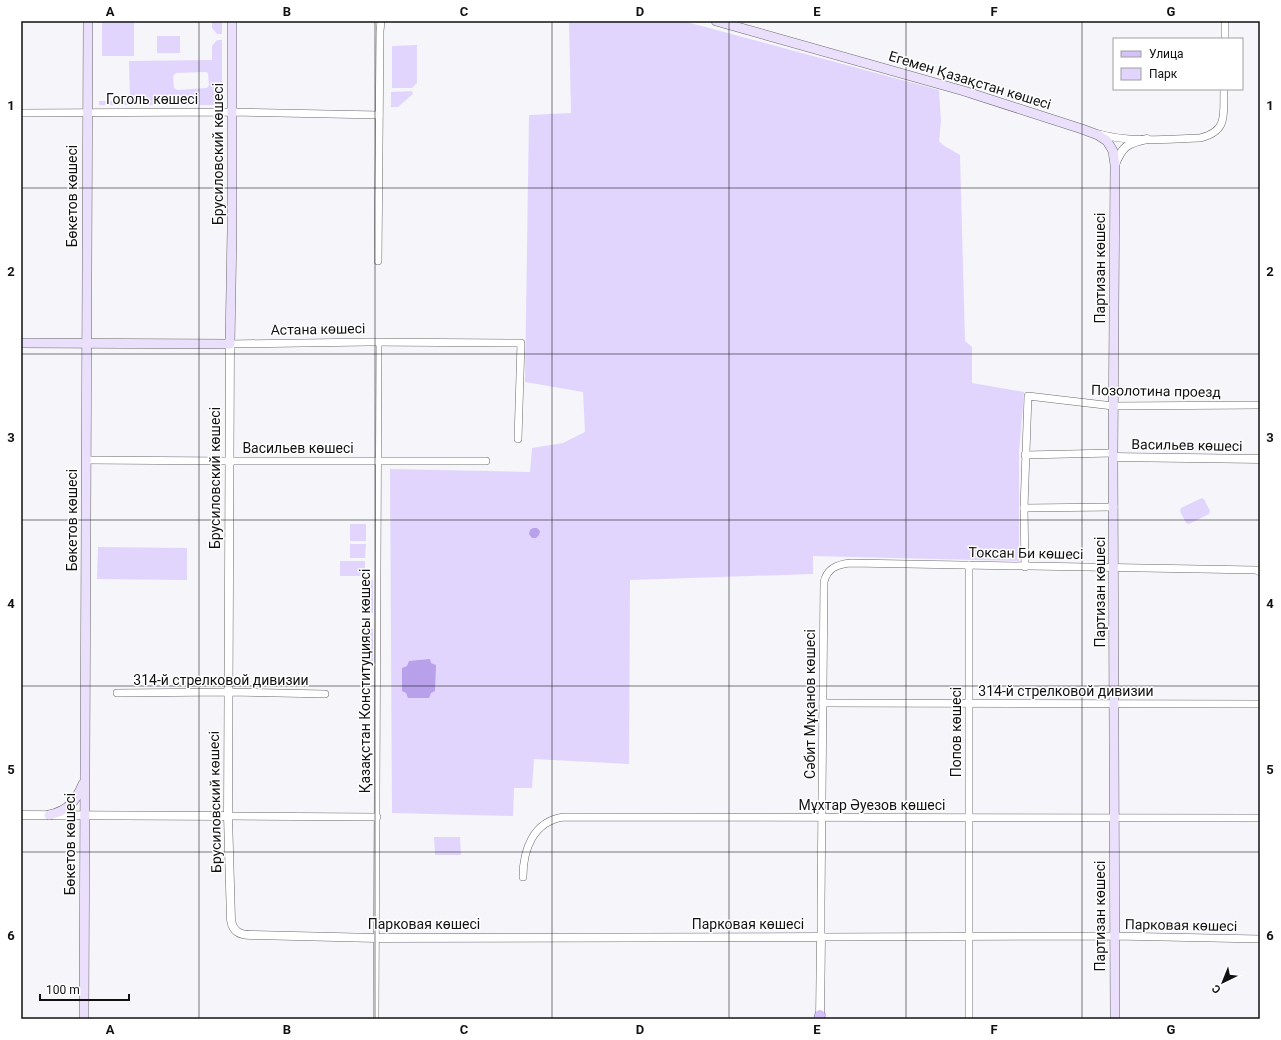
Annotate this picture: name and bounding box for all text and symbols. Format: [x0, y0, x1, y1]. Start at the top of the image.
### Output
text: A [106, 4, 115, 19]
text: B [283, 4, 291, 19]
text: C [460, 4, 469, 19]
text: D [636, 4, 644, 19]
text: E [813, 4, 821, 19]
text: F [990, 4, 998, 19]
text: G [1167, 4, 1176, 19]
legend [1113, 38, 1243, 90]
text: Улица [1149, 47, 1184, 61]
street label: Егемен Қазақстан көшесі [887, 48, 1053, 112]
text: Парк [1149, 67, 1178, 81]
street label: Брусиловский көшесі [210, 83, 226, 225]
street label: Гоголь көшесі [106, 91, 198, 107]
text: 1 [7, 98, 15, 113]
text: 1 [1266, 98, 1274, 113]
street label: Бөкетов көшесі [64, 145, 80, 247]
street label: Партизан көшесі [1092, 213, 1108, 323]
text: 2 [7, 264, 15, 279]
text: 2 [1266, 264, 1274, 279]
street label: Астана көшесі [270, 320, 366, 338]
street label: Позолотина проезд [1091, 382, 1222, 400]
street label: Брусиловский көшесі [207, 407, 223, 549]
text: 3 [7, 430, 15, 445]
text: 3 [1266, 430, 1274, 445]
street label: Васильев көшесі [1131, 436, 1243, 454]
street label: Васильев көшесі [242, 440, 354, 456]
street label: Бөкетов көшесі [64, 469, 80, 571]
street label: Партизан көшесі [1092, 537, 1108, 647]
street label: Токсан Би көшесі [968, 544, 1084, 562]
street label: Қазақстан Конституциясы көшесі [357, 569, 373, 793]
text: 4 [7, 596, 15, 611]
text: 4 [1266, 596, 1274, 611]
street label: Сәбит Мұқанов көшесі [802, 629, 818, 779]
street label: 314-й стрелковой дивизии [133, 672, 309, 688]
street label: 314-й стрелковой дивизии [978, 683, 1154, 699]
street label: Попов көшесі [948, 687, 964, 777]
street label: Брусиловский көшесі [206, 731, 224, 873]
text: 5 [7, 762, 15, 777]
text: 5 [1266, 762, 1274, 777]
street label: Бөкетов көшесі [62, 793, 78, 895]
street label: Мұхтар Әуезов көшесі [799, 797, 945, 813]
street label: Партизан көшесі [1092, 861, 1108, 971]
street label: Парковая көшесі [368, 916, 480, 932]
street label: Парковая көшесі [692, 916, 804, 932]
street label: Парковая көшесі [1125, 916, 1237, 934]
text: 6 [7, 928, 15, 943]
text: 6 [1266, 928, 1274, 943]
north arrow [1203, 962, 1243, 1002]
scale bar [40, 976, 129, 1002]
text: С [1209, 982, 1224, 996]
text: 100 m [46, 983, 80, 997]
text: A [106, 1022, 115, 1037]
text: B [283, 1022, 291, 1037]
text: C [460, 1022, 469, 1037]
text: D [636, 1022, 644, 1037]
text: E [813, 1022, 821, 1037]
text: F [990, 1022, 998, 1037]
text: G [1167, 1022, 1176, 1037]

